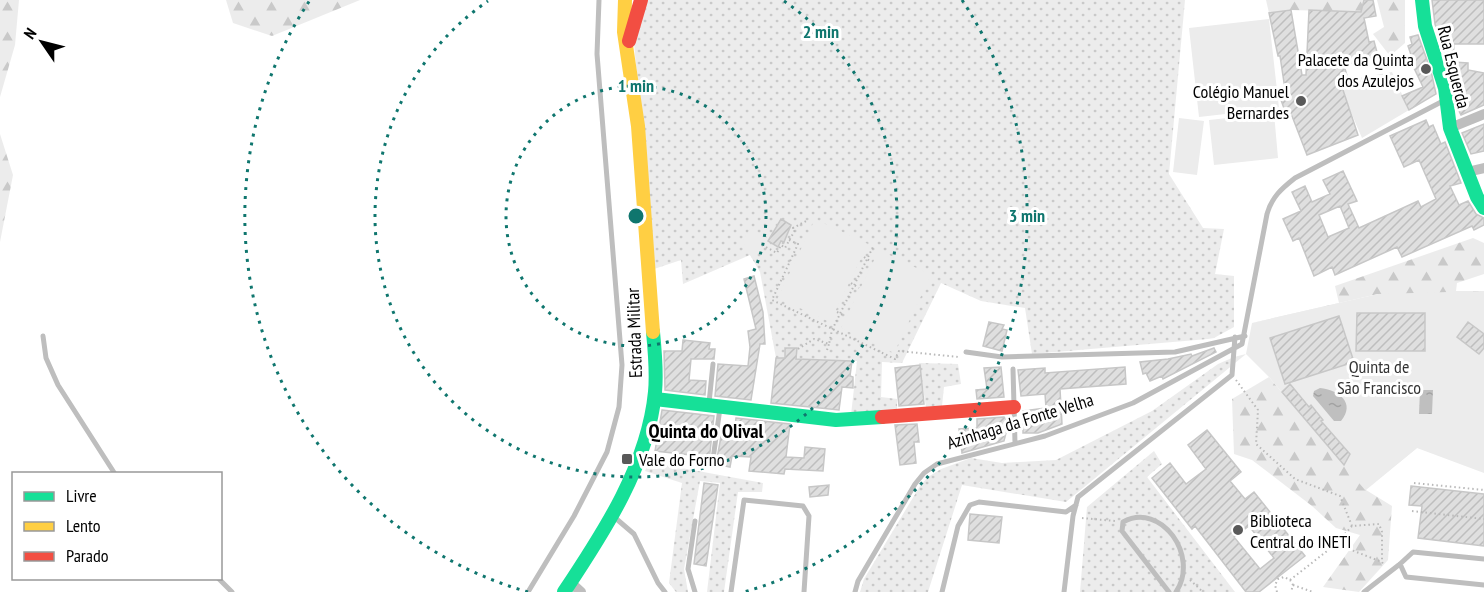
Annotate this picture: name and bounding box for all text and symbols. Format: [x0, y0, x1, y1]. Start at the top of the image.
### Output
north arrow [12, 12, 72, 72]
text: 2 min [803, 20, 839, 43]
street label: Rua Esquerda [1433, 23, 1475, 111]
text: N [19, 24, 40, 43]
place label: Palacete da Quinta dos Azulejos [1298, 48, 1414, 92]
marker: Palacete da Quinta dos Azulejos [1419, 62, 1433, 76]
text: 1 min [618, 74, 654, 97]
place label: Colégio Manuel Bernardes [1193, 80, 1290, 124]
marker: Colégio Manuel Bernardes [1294, 94, 1308, 108]
text: 3 min [1009, 204, 1045, 227]
centre of rings [626, 206, 646, 226]
street label: Estrada Militar [621, 287, 647, 379]
park label: Quinta de São Francisco [1337, 355, 1421, 399]
street label: Azinhaga da Fonte Velha [944, 388, 1096, 454]
district label: Quinta do Olival [649, 418, 764, 444]
place label: Vale do Forno [638, 448, 725, 471]
marker: Vale do Forno [620, 452, 634, 466]
legend [12, 472, 222, 580]
text: Livre [66, 484, 97, 507]
place label: Biblioteca Central do INETI [1250, 509, 1351, 553]
text: Lento [66, 514, 101, 537]
marker: Biblioteca Central do INETI [1231, 523, 1245, 537]
text: Parado [66, 544, 109, 567]

